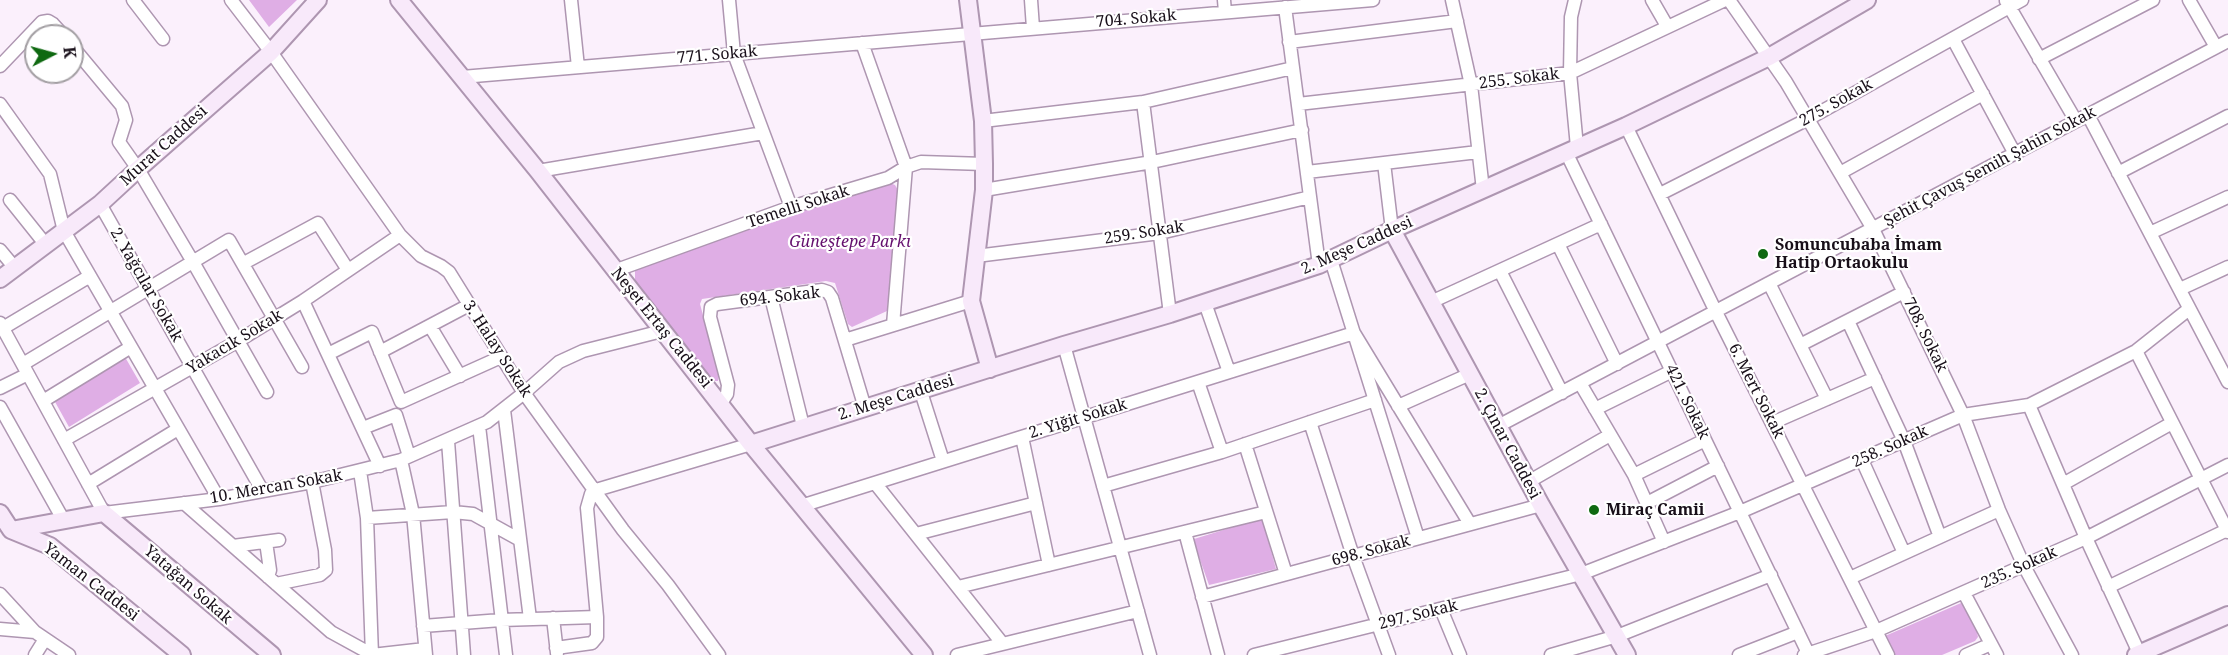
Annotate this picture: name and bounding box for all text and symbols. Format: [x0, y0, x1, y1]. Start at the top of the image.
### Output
street label: 704. Sokak [1095, 6, 1177, 32]
north arrow [24, 24, 84, 84]
street label: 771. Sokak [676, 42, 758, 68]
text: K [58, 45, 81, 59]
street label: 255. Sokak [1478, 65, 1560, 93]
street label: 275. Sokak [1796, 75, 1876, 131]
street label: Murat Caddesi [116, 102, 212, 190]
street label: Şehit Çavuş Semih Şahin Sokak [1881, 103, 2099, 231]
street label: Temelli Sokak [745, 181, 851, 233]
street label: 2. Meşe Caddesi [1298, 213, 1416, 279]
street label: 259. Sokak [1103, 217, 1185, 249]
street label: 2. Yağcılar Sokak [106, 225, 186, 345]
park label: Güneştepe Parkı [789, 232, 911, 252]
place label: Somuncubaba İmam Hatip Ortaokulu [1775, 235, 1942, 273]
marker: Somuncubaba İmam Hatip Ortaokulu [1756, 247, 1770, 261]
street label: Neşet Ertaş Caddesi [607, 264, 715, 392]
street label: 694. Sokak [739, 283, 821, 311]
street label: 708. Sokak [1899, 295, 1951, 375]
street label: 3. Halay Sokak [459, 297, 535, 401]
street label: Yakacık Sokak [184, 306, 286, 378]
street label: 6. Mert Sokak [1724, 340, 1788, 442]
street label: 421. Sokak [1661, 362, 1713, 442]
street label: 2. Meşe Caddesi [836, 371, 956, 425]
street label: 2. Çınar Caddesi [1470, 385, 1544, 503]
street label: 2. Yiğit Sokak [1027, 395, 1129, 443]
street label: 258. Sokak [1849, 422, 1931, 472]
street label: 10. Mercan Sokak [208, 466, 344, 508]
place label: Miraç Camii [1606, 500, 1704, 520]
marker: Miraç Camii [1587, 503, 1601, 517]
street label: 698. Sokak [1330, 531, 1412, 571]
street label: Yaman Caddesi [39, 539, 143, 625]
street label: Yatağan Sokak [140, 542, 236, 628]
street label: 235. Sokak [1978, 543, 2060, 593]
street label: 297. Sokak [1377, 596, 1459, 634]

